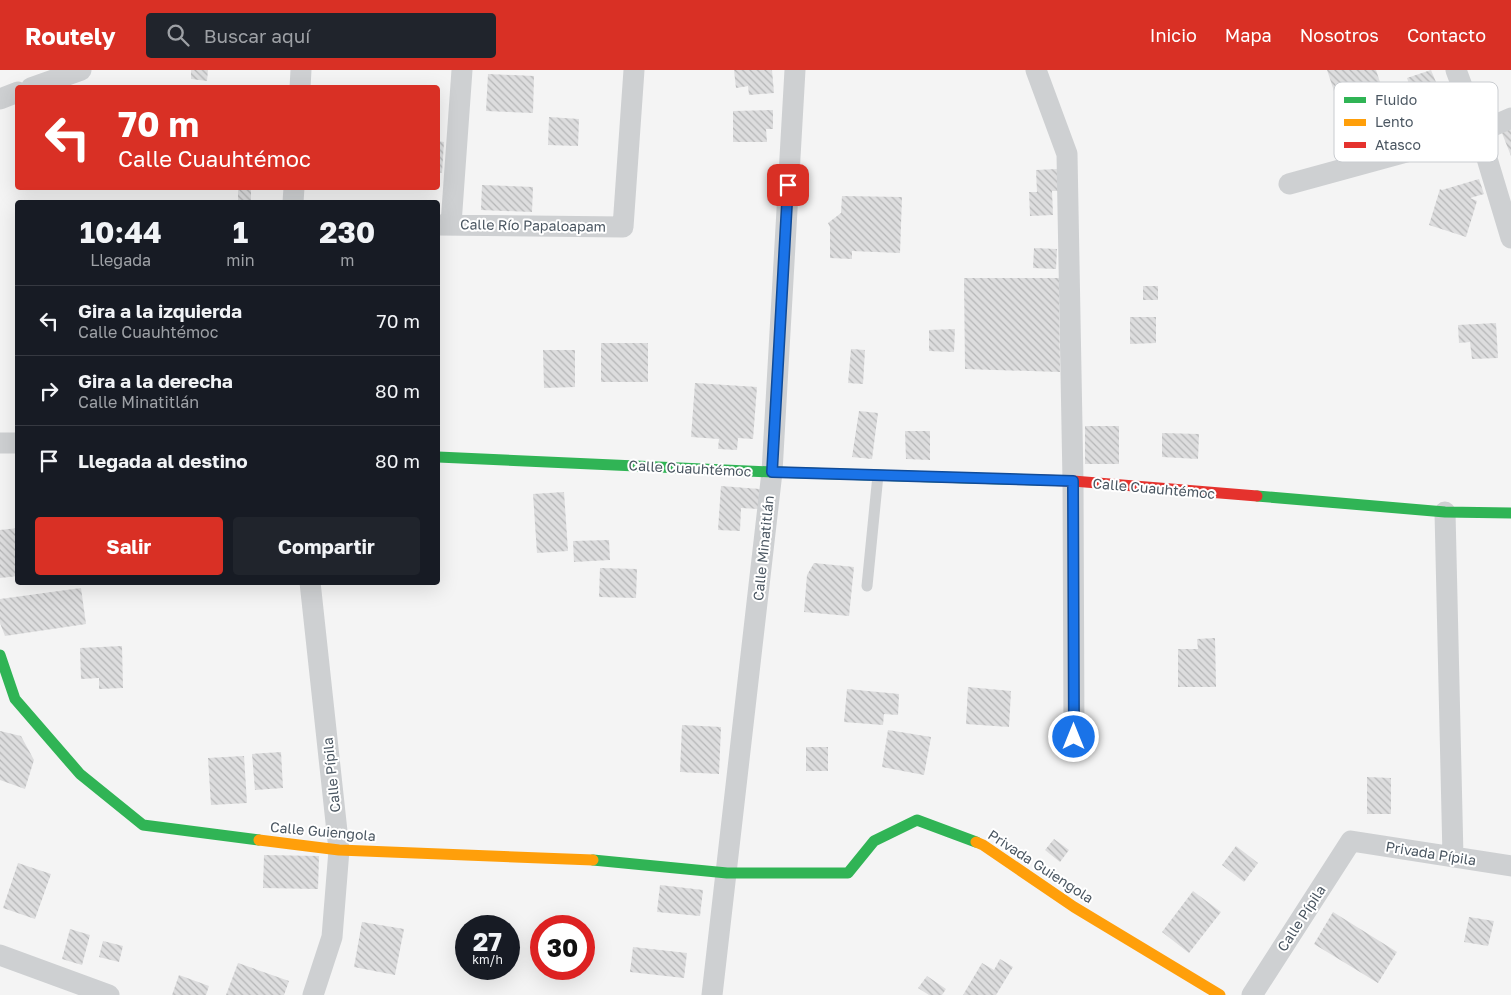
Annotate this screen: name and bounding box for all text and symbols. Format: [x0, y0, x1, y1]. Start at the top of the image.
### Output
search box [146, 13, 496, 58]
text: Routely [25, 21, 116, 50]
icon: search [164, 21, 192, 49]
text: Buscar aquí [204, 24, 310, 47]
text: Inicio [1150, 24, 1197, 46]
text: Mapa [1225, 24, 1272, 46]
text: Nosotros [1300, 24, 1379, 46]
text: Contacto [1407, 24, 1486, 46]
legend [1334, 82, 1498, 162]
text: Fluido [1375, 91, 1417, 108]
text: 70 m [118, 103, 199, 145]
icon: left [35, 105, 100, 170]
text: Lento [1375, 113, 1413, 130]
text: Atasco [1375, 136, 1421, 153]
text: Calle Cuauhtémoc [118, 145, 311, 172]
pin [767, 164, 809, 206]
icon: arrive [774, 171, 802, 199]
text: 10:44 [80, 214, 162, 250]
text: 1 [233, 214, 248, 250]
text: 230 [319, 214, 375, 250]
street label: Calle Río Papaloapam [460, 215, 606, 235]
text: Llegada [90, 250, 151, 270]
text: min [226, 250, 255, 270]
text: m [340, 250, 354, 270]
text: Gira a la izquierda [78, 299, 242, 322]
icon: left [35, 307, 63, 335]
text: 70 m [377, 309, 420, 332]
text: Calle Cuauhtémoc [78, 322, 218, 342]
text: Gira a la derecha [78, 369, 233, 392]
icon: right [35, 377, 63, 405]
text: 80 m [375, 379, 420, 402]
text: Calle Minatitlán [78, 392, 199, 412]
icon: arrive [35, 447, 63, 475]
text: Llegada al destino [78, 449, 248, 472]
text: 80 m [375, 449, 420, 472]
street label: Calle Cuauhtémoc [628, 456, 752, 480]
street label: Calle Cuauhtémoc [1092, 474, 1216, 502]
street label: Calle Minatitlán [749, 494, 777, 602]
button: Salir [35, 517, 223, 575]
button: Compartir [233, 517, 420, 575]
position arrow [1047, 710, 1099, 762]
street label: Calle Pípila [319, 737, 343, 813]
street label: Calle Guiengola [269, 818, 377, 844]
street label: Privada Guiengola [985, 826, 1097, 906]
street label: Privada Pípila [1385, 837, 1477, 869]
street label: Calle Pípila [1273, 882, 1329, 954]
speed limit sign: 30 [530, 915, 595, 980]
text: 27 [473, 926, 502, 957]
text: km/h [472, 952, 503, 967]

